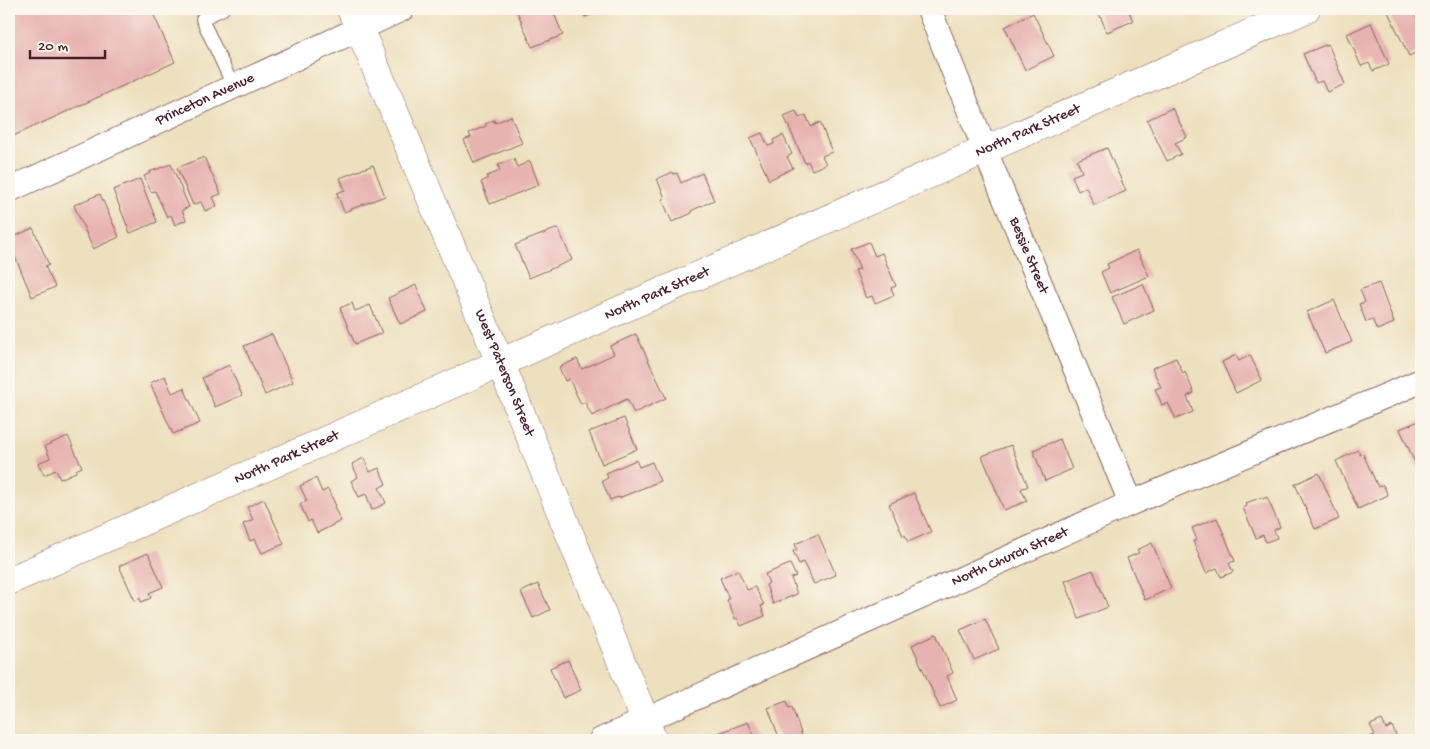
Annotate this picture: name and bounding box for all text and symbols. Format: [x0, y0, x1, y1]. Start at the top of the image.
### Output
scale bar [30, 28, 105, 60]
text: 20 m [38, 38, 68, 56]
street label: Princeton Avenue [152, 69, 258, 131]
street label: North Park Street [973, 99, 1085, 162]
street label: Bessie Street [1004, 214, 1053, 298]
street label: North Park Street [602, 262, 714, 325]
street label: West Paterson Street [470, 307, 539, 441]
street label: North Park Street [232, 426, 344, 489]
street label: North Church Street [949, 522, 1073, 591]

